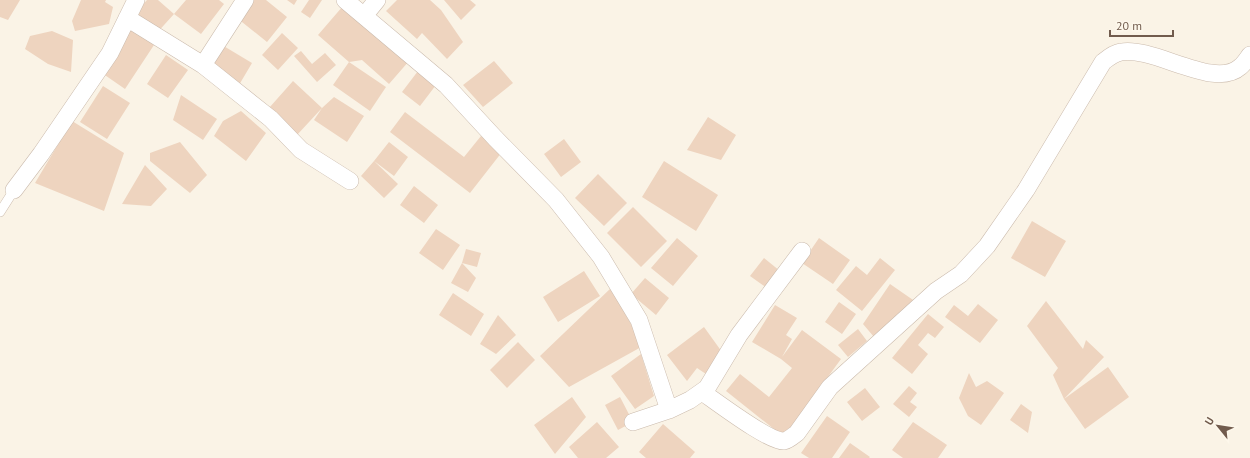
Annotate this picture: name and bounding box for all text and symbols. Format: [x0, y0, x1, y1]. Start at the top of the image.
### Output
scale bar [1110, 12, 1173, 38]
text: 20 m [1116, 18, 1142, 33]
north arrow [1198, 406, 1238, 446]
text: U [1202, 414, 1217, 427]

